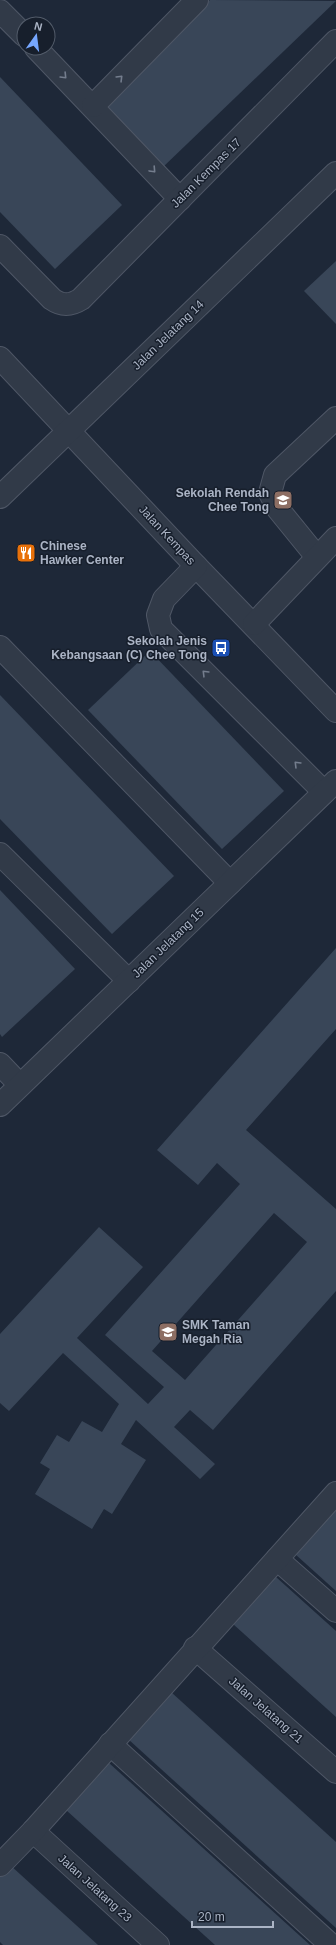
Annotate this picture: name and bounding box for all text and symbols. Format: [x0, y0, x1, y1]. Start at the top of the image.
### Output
north arrow [16, 16, 56, 56]
text: N [33, 20, 44, 33]
one-way arrow [59, 71, 67, 79]
one-way arrow [115, 75, 123, 83]
street label: Jalan Kempas 17 [168, 135, 244, 211]
one-way arrow [148, 165, 156, 173]
street label: Jalan Jelatang 14 [129, 297, 207, 373]
place label: Sekolah Rendah Chee Tong [176, 486, 269, 514]
school or university icon: Sekolah Rendah Chee Tong [272, 489, 294, 511]
street label: Jalan Kempas [136, 502, 198, 568]
place label: Chinese Hawker Center [40, 539, 124, 567]
restaurant icon: Chinese Hawker Center [15, 542, 37, 564]
place label: Sekolah Jenis Kebangsaan (C) Chee Tong [51, 634, 207, 662]
bus stop icon: Sekolah Jenis Kebangsaan (C) Chee Tong [210, 637, 232, 659]
one-way arrow [202, 670, 210, 678]
one-way arrow [294, 762, 302, 769]
street label: Jalan Jelatang 15 [129, 905, 207, 981]
place label: SMK Taman Megah Ria [182, 1318, 250, 1346]
school or university icon: SMK Taman Megah Ria [157, 1321, 179, 1343]
street label: Jalan Jelatang 21 [226, 1674, 306, 1746]
street label: Jalan Jelatang 23 [55, 1851, 135, 1925]
scale bar [192, 1903, 273, 1929]
text: 20 m [198, 1910, 225, 1924]

